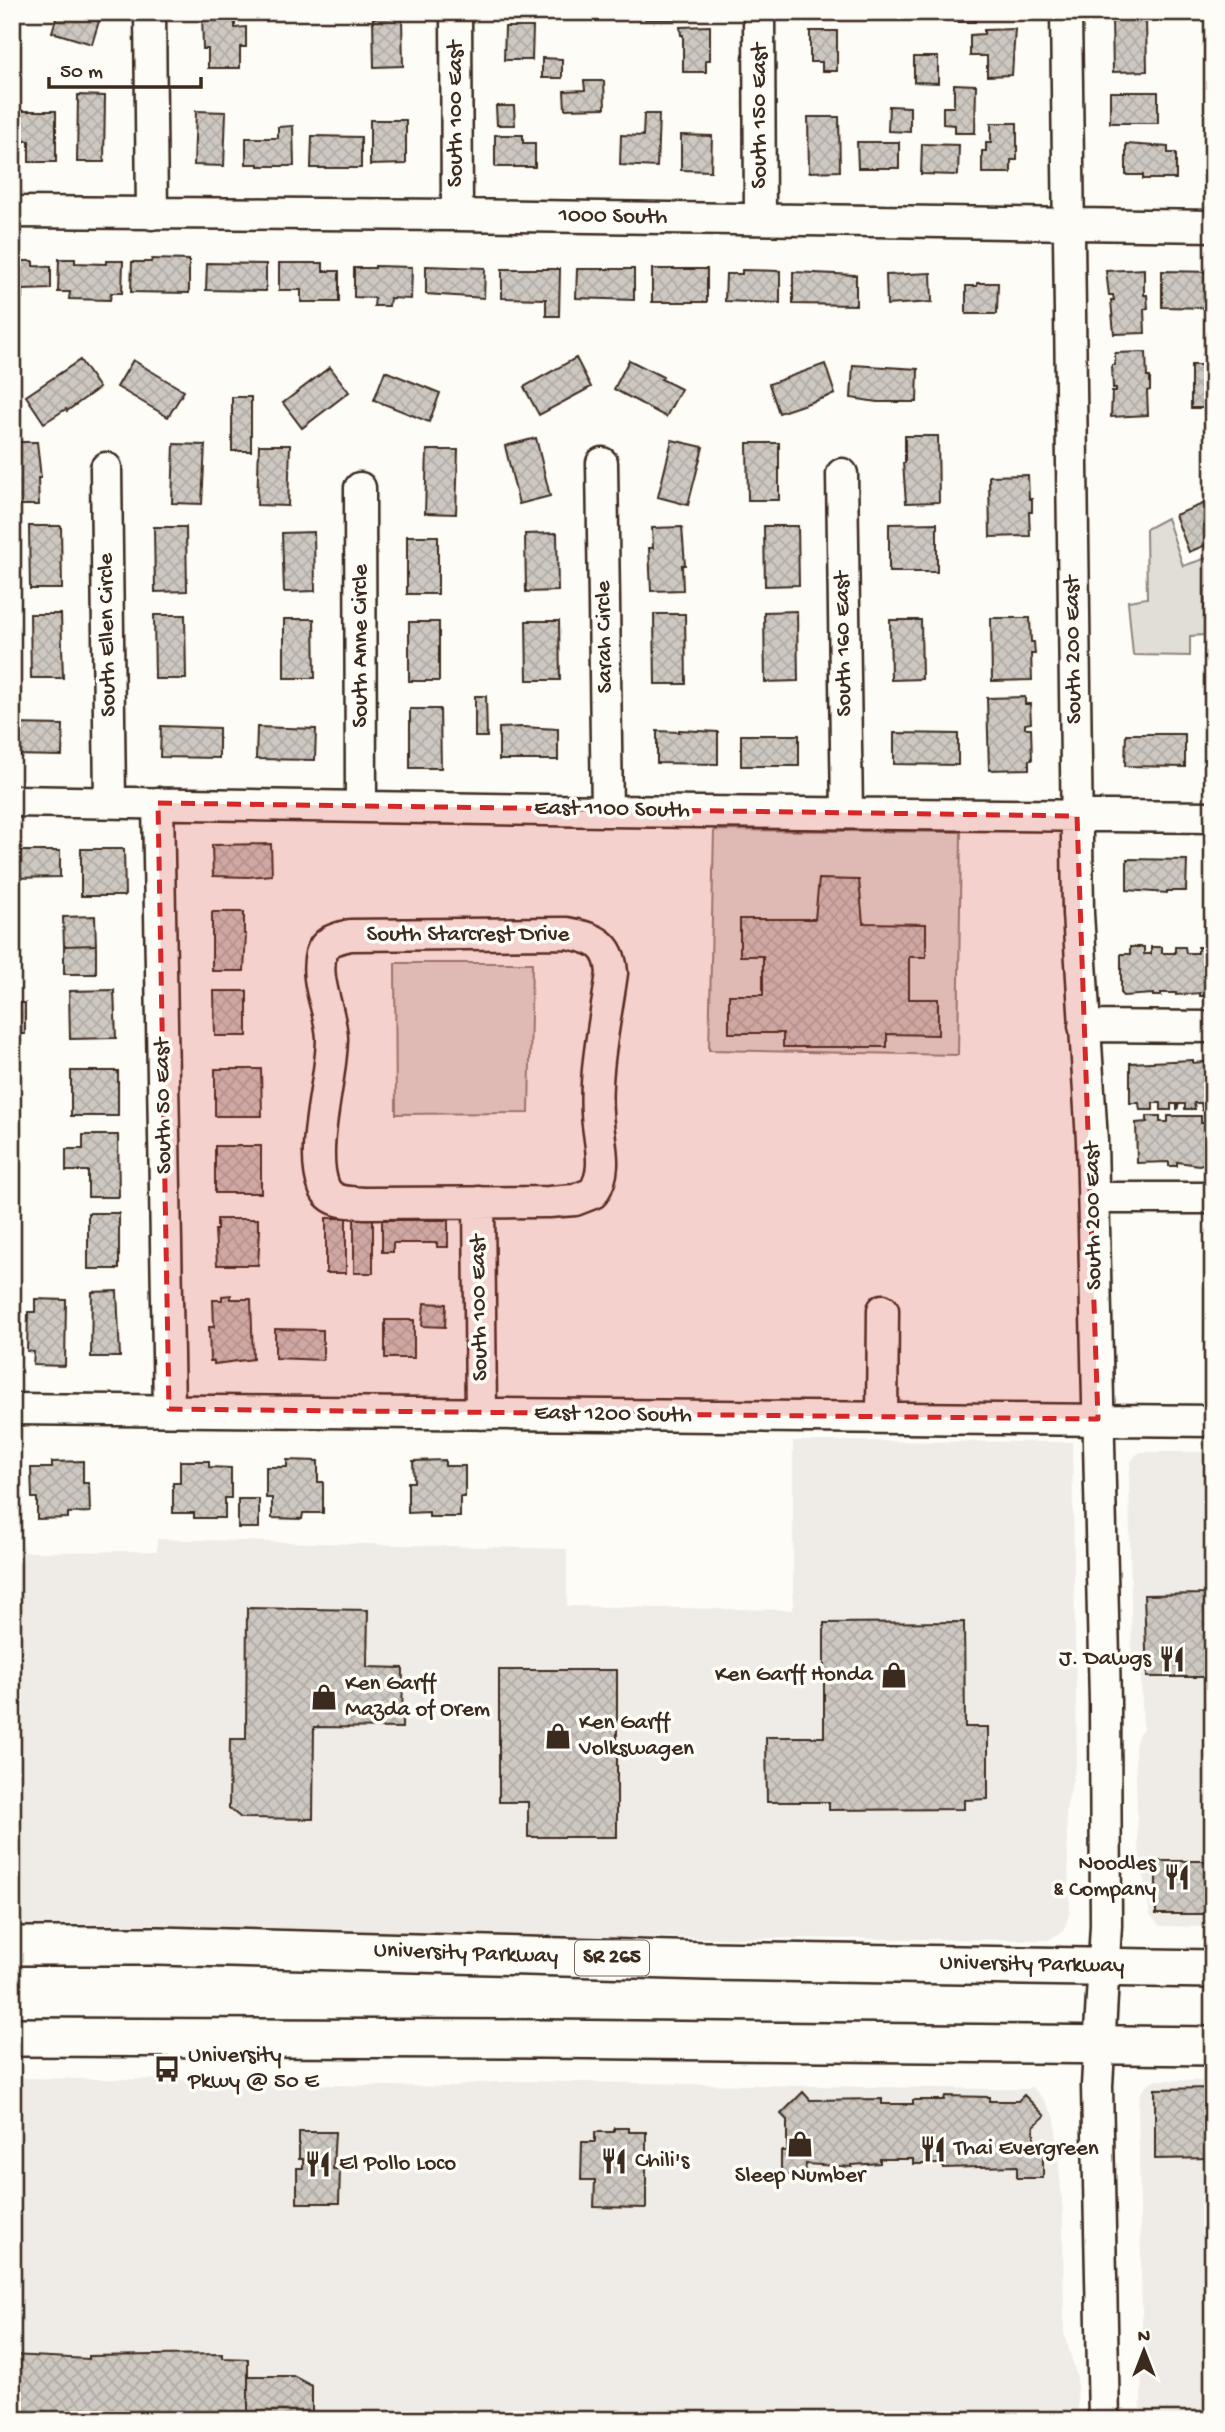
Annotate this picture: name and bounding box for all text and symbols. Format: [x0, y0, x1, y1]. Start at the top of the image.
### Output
street label: South 100 East [443, 39, 470, 187]
street label: South 150 East [747, 42, 774, 189]
scale bar [49, 46, 201, 90]
text: 50 m [60, 61, 103, 86]
street label: 1000 South [557, 203, 668, 231]
street label: South Ellen Circle [93, 552, 123, 717]
street label: South Anne Circle [348, 563, 375, 728]
street label: South 160 East [829, 570, 859, 717]
street label: South 200 East [1059, 574, 1089, 724]
street label: Sarah Circle [591, 579, 619, 693]
street label: East 1100 South [534, 795, 690, 825]
street label: South Starcrest Drive [367, 922, 571, 949]
street label: South 50 East [149, 1036, 179, 1174]
street label: South 200 East [1079, 1140, 1109, 1290]
street label: South 100 East [465, 1233, 495, 1381]
street label: East 1200 South [534, 1400, 692, 1430]
restaurant icon: J. Dawgs [1157, 1644, 1187, 1674]
place label: J. Dawgs [1059, 1646, 1152, 1673]
shop icon: Ken Garff Honda [879, 1660, 909, 1690]
place label: Ken Garff Honda [715, 1662, 874, 1689]
place label: Ken Garff Mazda of Orem [345, 1671, 490, 1724]
shop icon: Ken Garff Mazda of Orem [309, 1682, 339, 1712]
place label: Ken Garff Volkswagen [578, 1710, 694, 1763]
shop icon: Ken Garff Volkswagen [543, 1721, 573, 1751]
place label: Noodles & Company [1053, 1851, 1157, 1904]
restaurant icon: Noodles & Company [1162, 1862, 1192, 1892]
street label: University Parkway [373, 1937, 559, 1971]
road number: SR 265 [575, 1940, 649, 1976]
street label: University Parkway [939, 1950, 1125, 1980]
place label: University Pkwy @ 50 E [187, 2043, 320, 2096]
bus stop icon: University Pkwy @ 50 E [152, 2054, 182, 2084]
shop icon: Sleep Number [785, 2129, 815, 2159]
restaurant icon: Thai Evergreen [918, 2134, 948, 2164]
place label: Thai Evergreen [952, 2136, 1099, 2163]
restaurant icon: Chili's [599, 2146, 629, 2176]
place label: Chili's [635, 2148, 690, 2175]
restaurant icon: El Pollo Loco [303, 2149, 333, 2179]
place label: El Pollo Loco [339, 2151, 456, 2178]
place label: Sleep Number [735, 2163, 867, 2190]
north arrow [1110, 2316, 1180, 2386]
text: N [1138, 2326, 1150, 2349]

